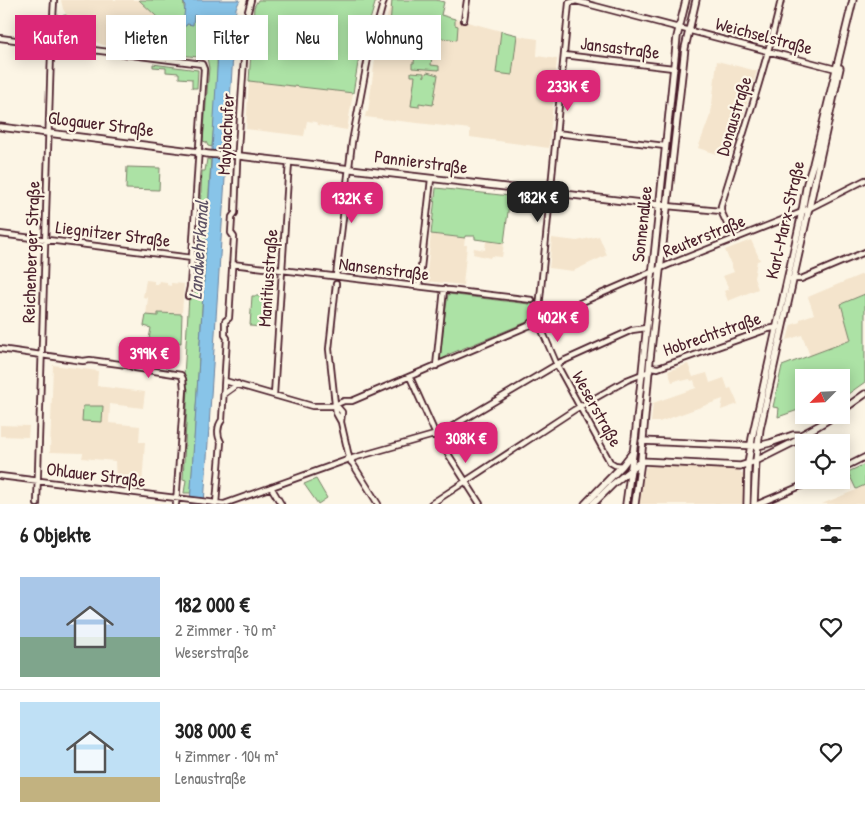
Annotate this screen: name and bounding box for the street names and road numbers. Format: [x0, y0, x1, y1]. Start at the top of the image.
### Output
street label: Weichselstraße [713, 11, 815, 60]
street label: Jansastraße [579, 30, 661, 65]
street label: Donaustraße [710, 73, 757, 159]
street label: Maybachufer [211, 92, 240, 176]
street label: Glogauer Straße [47, 105, 155, 142]
street label: Pannierstraße [373, 143, 469, 180]
street label: Karl-Marx-Straße [759, 158, 810, 281]
street label: Reichenberger Straße [16, 181, 45, 323]
street label: Sonnenallee [625, 185, 658, 263]
street label: Reuterstraße [659, 208, 749, 263]
street label: Liegnitzer Straße [54, 214, 172, 253]
street label: Manitiusstraße [252, 228, 283, 328]
street label: Nansenstraße [337, 251, 431, 286]
street label: Hobrechtstraße [660, 305, 764, 362]
street label: Weserstraße [566, 366, 629, 451]
street label: Ohlauer Straße [45, 456, 147, 493]

